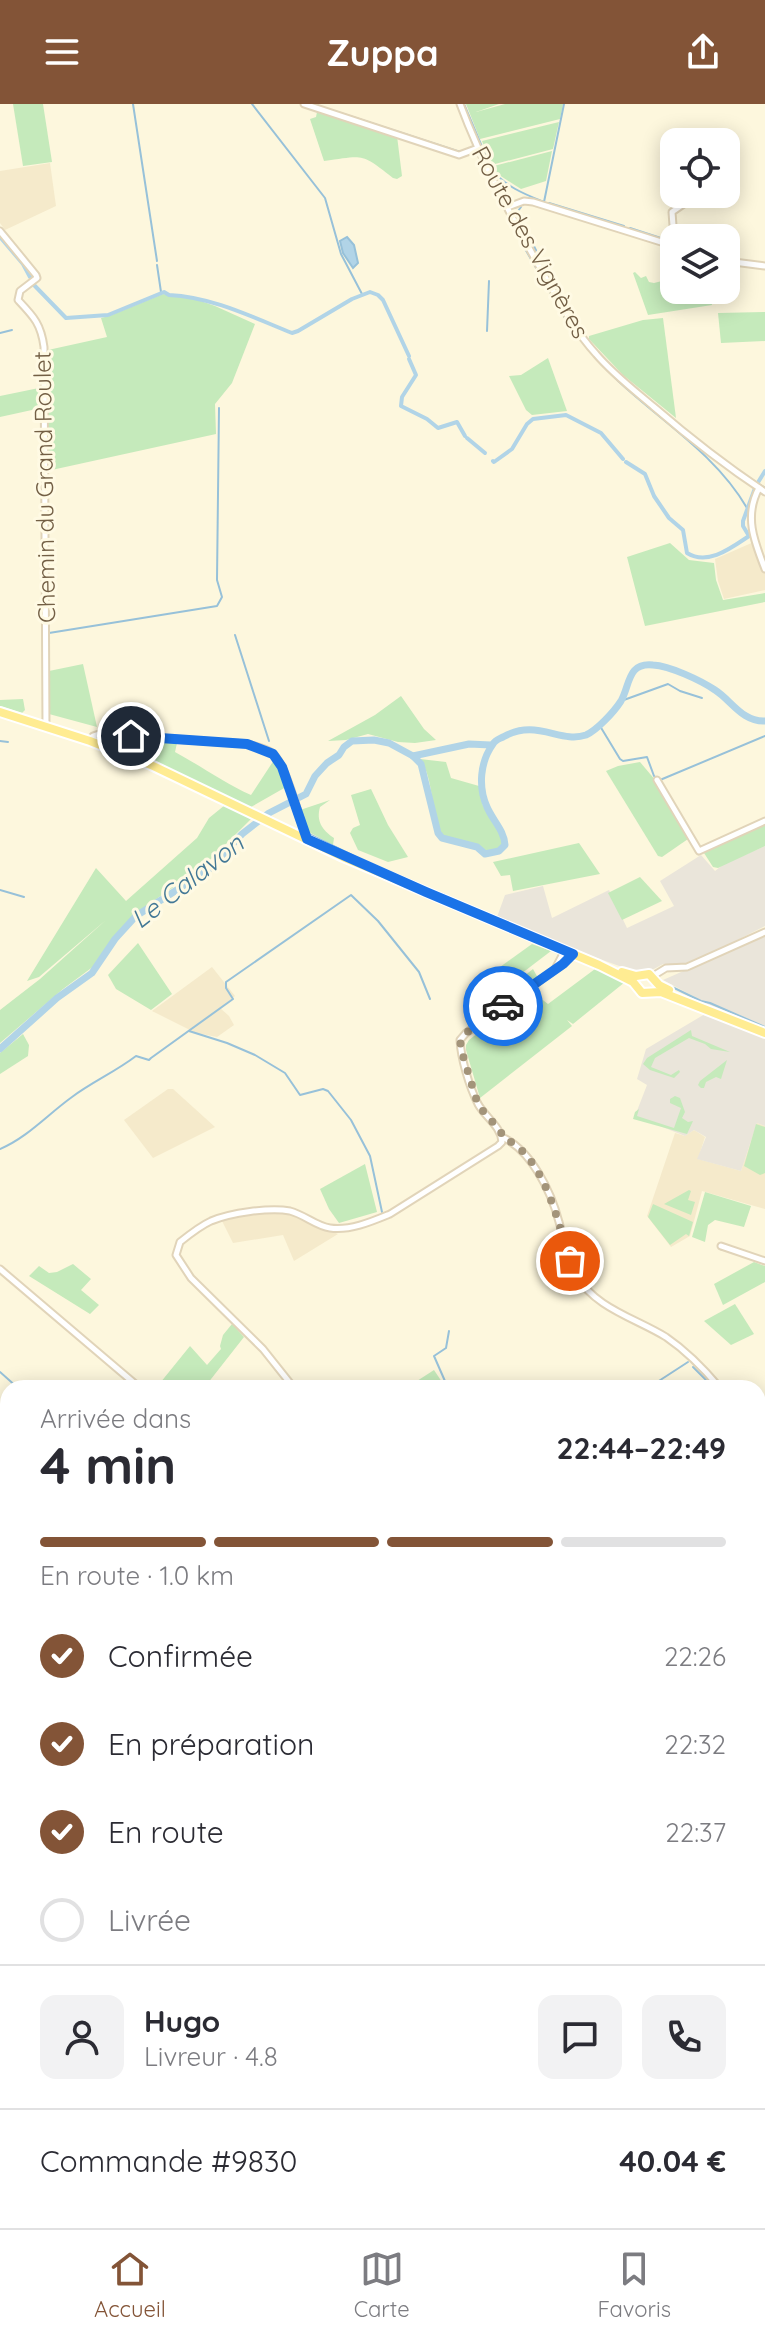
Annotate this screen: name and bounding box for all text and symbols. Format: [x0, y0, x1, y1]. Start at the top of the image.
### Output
icon: menu [40, 30, 84, 74]
text: Zuppa [326, 30, 439, 75]
icon: share [681, 30, 725, 74]
map controls [660, 128, 740, 304]
button: locate [660, 128, 740, 208]
street label: Route des Vignères [466, 141, 596, 343]
button: layers [660, 224, 740, 304]
street label: Chemin du Grand Roulet [27, 351, 61, 623]
pin [97, 702, 165, 770]
icon: home [109, 714, 153, 758]
water label: Le Calavon [124, 826, 251, 935]
courier [463, 966, 543, 1046]
icon: car [481, 984, 525, 1028]
pin [536, 1227, 604, 1295]
icon: bag [548, 1239, 592, 1283]
text: Arrivée dans [40, 1402, 191, 1435]
text: 22:44–22:49 [557, 1429, 726, 1467]
text: 4 min [40, 1432, 176, 1497]
text: En route · 1.0 km [40, 1559, 234, 1592]
icon: check [40, 1634, 84, 1678]
text: Confirmée [108, 1637, 253, 1675]
text: 22:26 [664, 1640, 726, 1673]
icon: check [40, 1722, 84, 1766]
text: En préparation [108, 1725, 314, 1763]
text: 22:32 [664, 1728, 726, 1761]
icon: check [40, 1810, 84, 1854]
text: En route [108, 1813, 224, 1851]
text: 22:37 [665, 1816, 726, 1849]
text: Livrée [108, 1901, 191, 1939]
button: person [40, 1995, 124, 2079]
button: chat [538, 1995, 622, 2079]
button: phone [642, 1995, 726, 2079]
text: Hugo [144, 2002, 220, 2040]
text: Livreur · 4.8 [144, 2040, 278, 2073]
text: Commande #9830 [40, 2142, 297, 2180]
text: 40.04 € [619, 2142, 726, 2180]
tab: Accueil [94, 2247, 166, 2323]
tab: Carte [354, 2247, 410, 2323]
tab: Favoris [598, 2247, 671, 2323]

